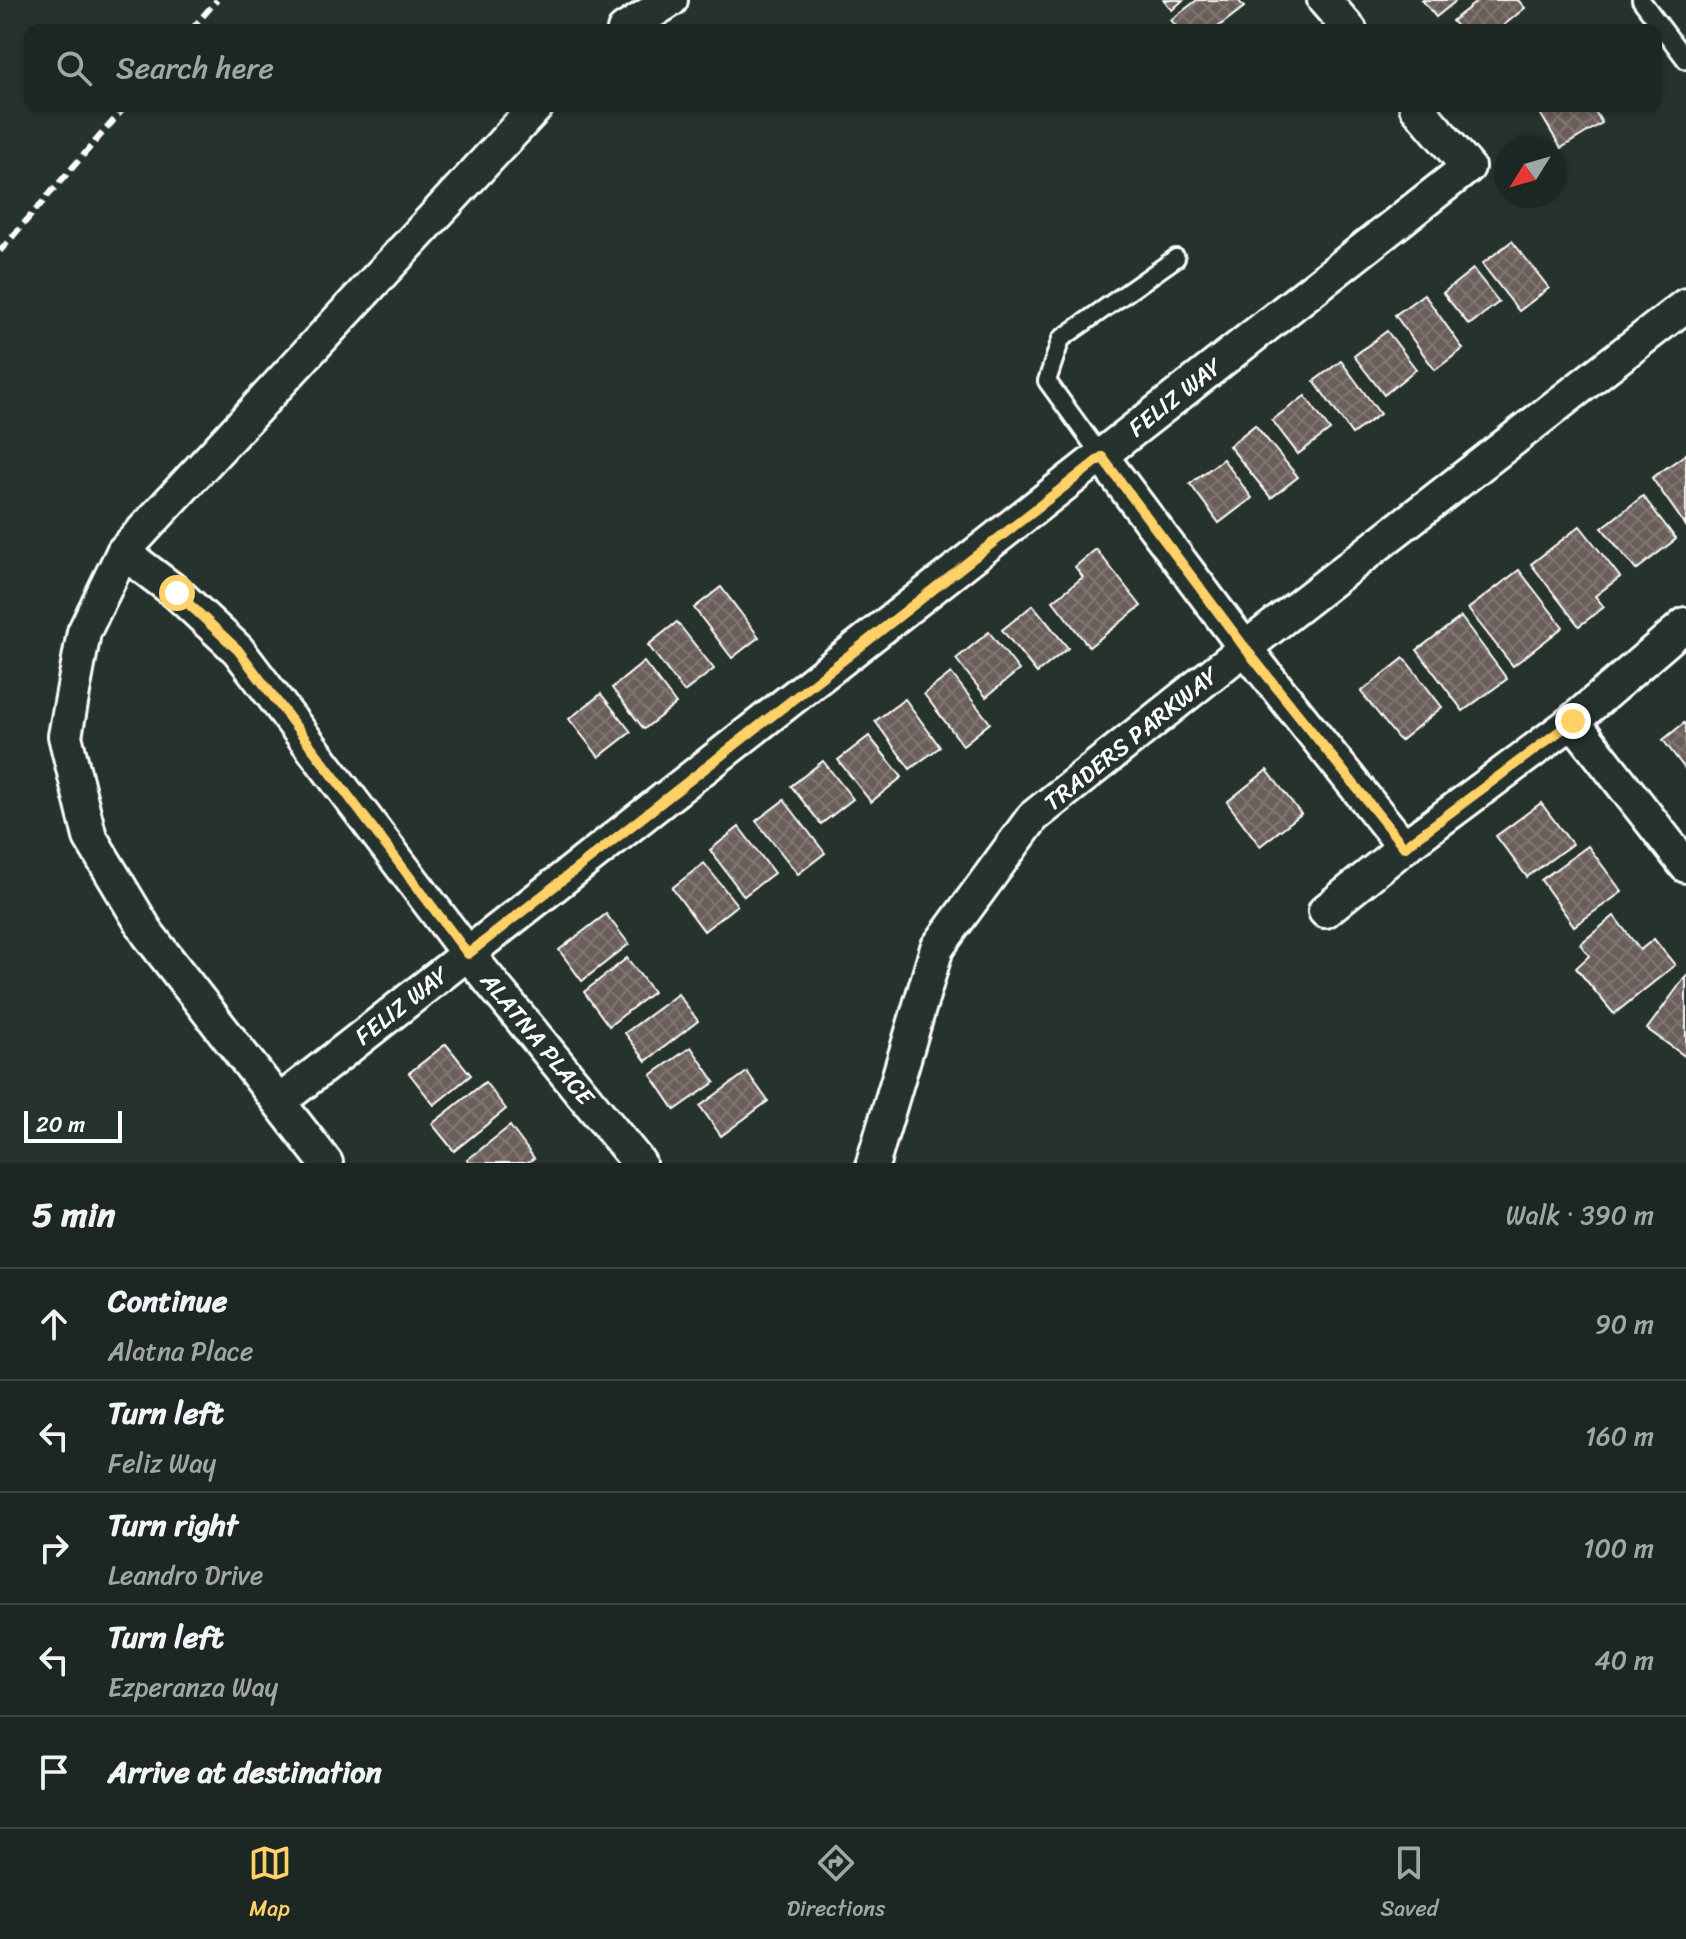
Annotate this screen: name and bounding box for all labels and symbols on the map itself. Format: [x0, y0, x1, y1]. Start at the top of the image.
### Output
north arrow [1494, 136, 1566, 208]
street label: FELIZ WAY [1119, 346, 1232, 448]
route start [159, 575, 195, 611]
street label: TRADERS PARKWAY [1034, 655, 1229, 822]
route end [1555, 703, 1591, 739]
street label: FELIZ WAY [345, 954, 459, 1056]
street label: ALATNA PLACE [469, 962, 606, 1116]
scale bar [24, 1107, 122, 1143]

